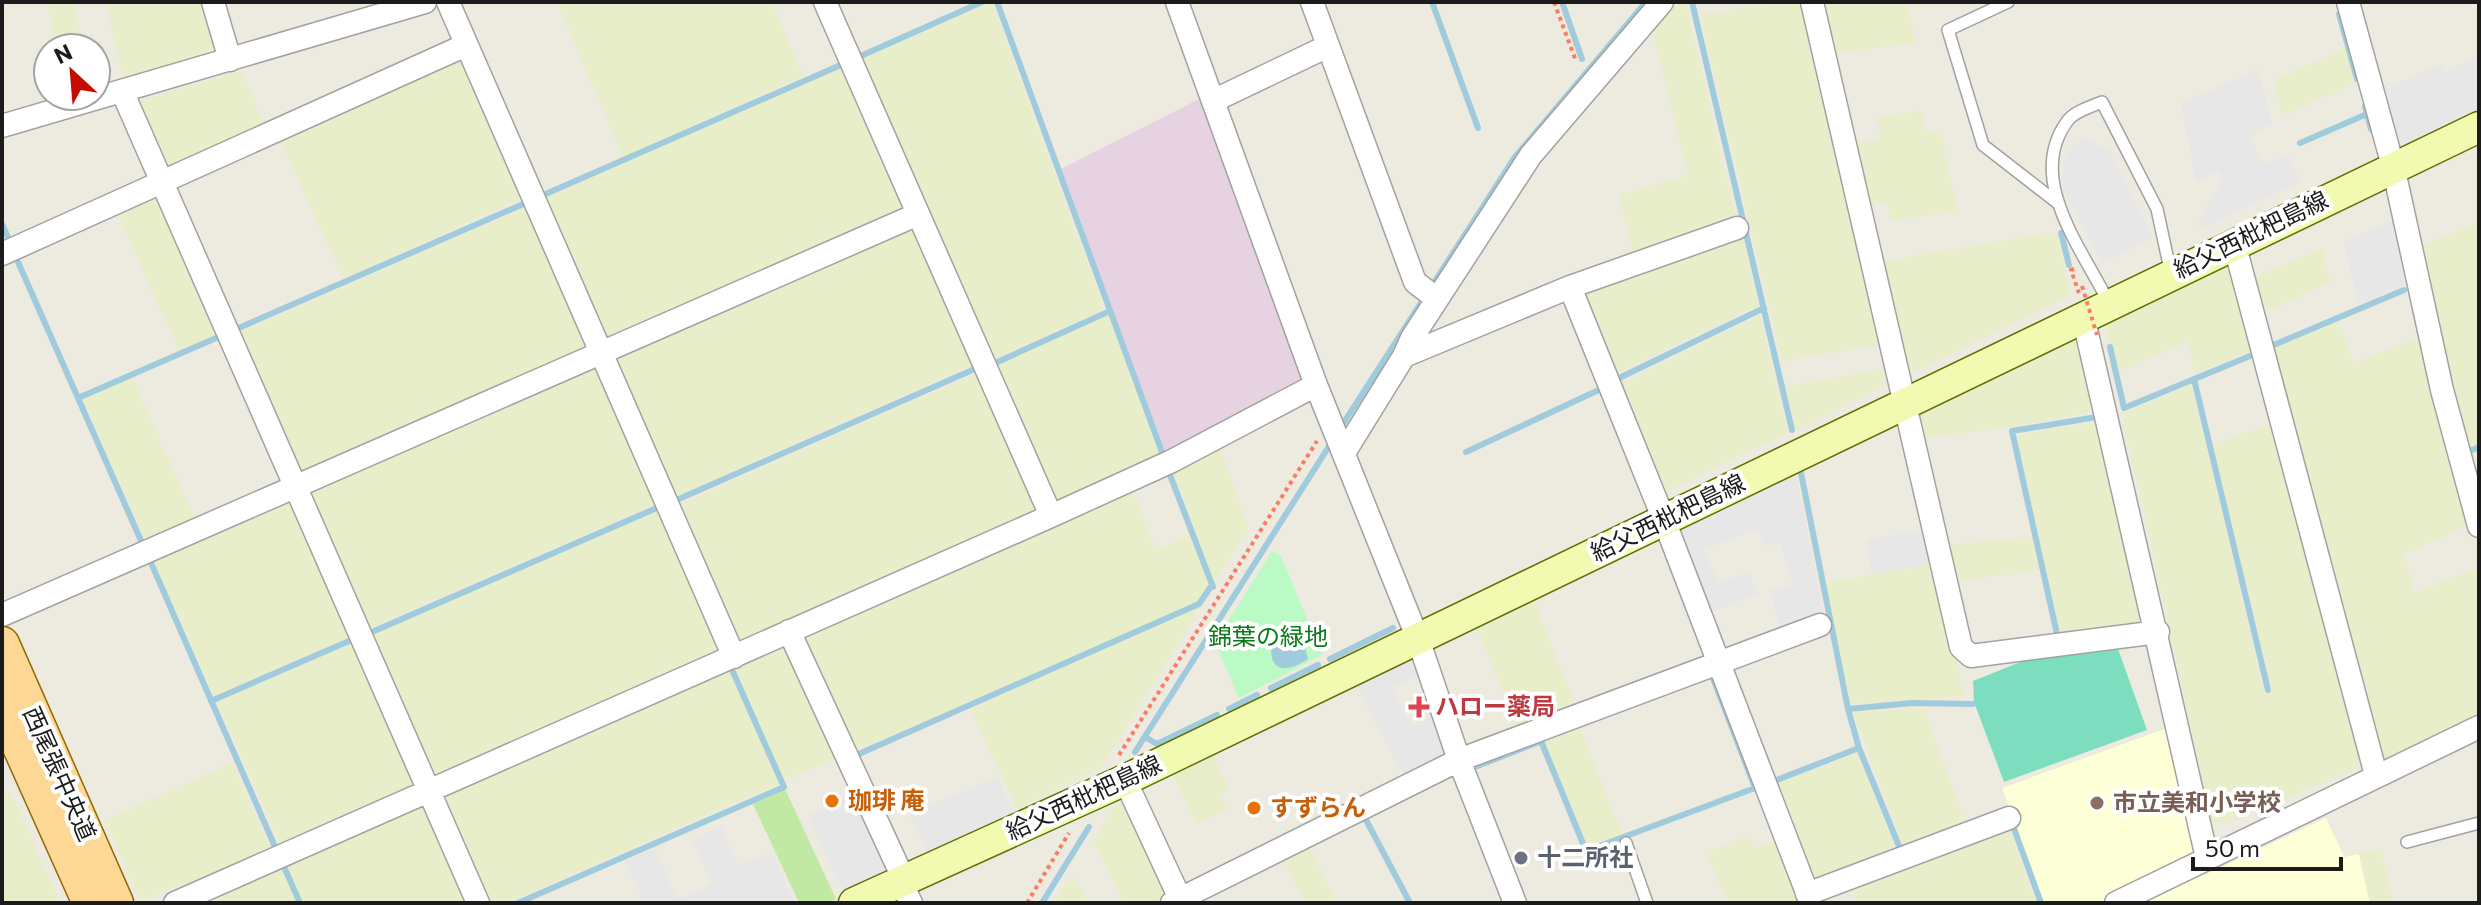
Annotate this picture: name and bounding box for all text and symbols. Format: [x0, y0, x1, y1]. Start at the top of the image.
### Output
north arrow [32, 32, 112, 112]
text: N [50, 38, 76, 69]
street label: 給父西枇杷島線 [2168, 184, 2332, 284]
street label: 給父西枇杷島線 [1585, 467, 1749, 567]
park label: 錦葉の緑地 [1208, 621, 1328, 650]
place label: ハロー薬局 [1435, 691, 1555, 720]
marker: ハロー薬局 [1410, 698, 1428, 716]
street label: 西尾張中央道 [18, 702, 103, 845]
street label: 給父西枇杷島線 [1001, 748, 1166, 845]
place label: 珈琲 庵 [848, 785, 925, 814]
place label: 市立美和小学校 [2113, 787, 2281, 816]
marker: 珈琲 庵 [823, 792, 841, 810]
place label: すずらん [1270, 792, 1366, 821]
marker: 市立美和小学校 [2088, 794, 2106, 812]
marker: すずらん [1245, 799, 1263, 817]
scale bar [2193, 821, 2341, 871]
text: 50 m [2205, 833, 2260, 862]
place label: 十二所社 [1537, 842, 1633, 871]
marker: 十二所社 [1512, 849, 1530, 867]

